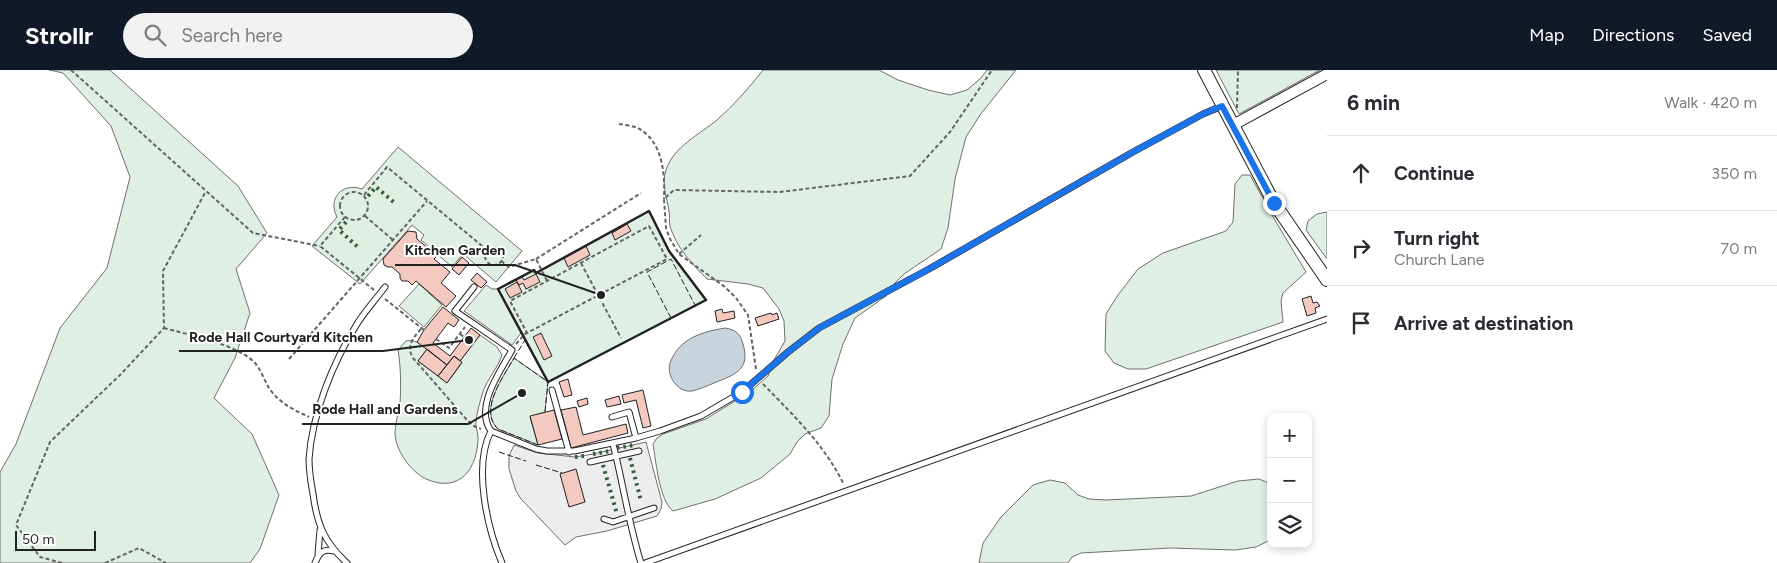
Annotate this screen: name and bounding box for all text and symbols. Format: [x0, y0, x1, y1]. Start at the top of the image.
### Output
search box [123, 13, 473, 58]
text: Strollr [25, 21, 93, 50]
icon: search [141, 21, 169, 49]
text: Search here [181, 24, 283, 47]
text: Map [1529, 24, 1564, 46]
text: Directions [1592, 24, 1674, 46]
text: Saved [1702, 24, 1752, 46]
text: 6 min [1347, 90, 1400, 115]
text: Walk · 420 m [1664, 93, 1757, 112]
icon: ahead [1347, 159, 1375, 187]
text: Continue [1394, 162, 1474, 185]
text: 350 m [1711, 164, 1757, 183]
route end [1263, 192, 1286, 215]
text: Turn right [1394, 227, 1480, 250]
icon: right [1347, 234, 1375, 262]
callout: Kitchen Garden [395, 236, 515, 265]
text: 70 m [1721, 239, 1757, 258]
text: Kitchen Garden [405, 242, 505, 259]
text: Church Lane [1394, 250, 1484, 269]
icon: arrive [1347, 309, 1375, 337]
text: Arrive at destination [1394, 312, 1573, 335]
callout: Rode Hall Courtyard Kitchen [179, 322, 383, 351]
text: Rode Hall Courtyard Kitchen [189, 329, 373, 346]
route start [731, 381, 754, 404]
callout: Rode Hall and Gardens [302, 395, 468, 424]
text: Rode Hall and Gardens [312, 401, 458, 418]
map controls [1267, 413, 1312, 548]
button: + [1267, 413, 1312, 458]
button: − [1267, 458, 1312, 503]
button: layers [1267, 503, 1312, 548]
scale bar [15, 528, 96, 551]
text: 50 m [22, 531, 54, 548]

